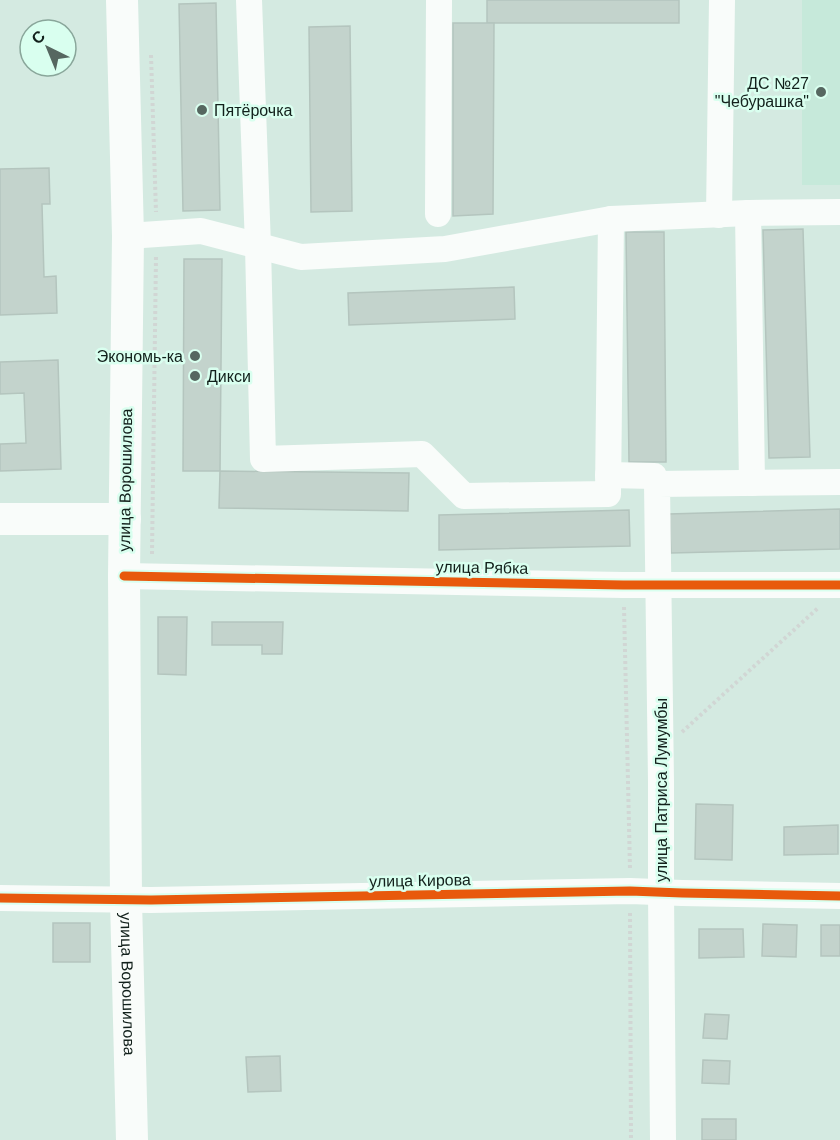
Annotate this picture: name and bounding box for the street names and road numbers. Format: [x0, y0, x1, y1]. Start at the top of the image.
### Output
street label: улица Ворошилова [116, 408, 135, 552]
street label: улица Рябка [436, 558, 529, 577]
street label: улица Патриса Лумумбы [653, 698, 670, 882]
street label: улица Кирова [369, 871, 471, 890]
street label: улица Ворошилова [117, 912, 138, 1056]

